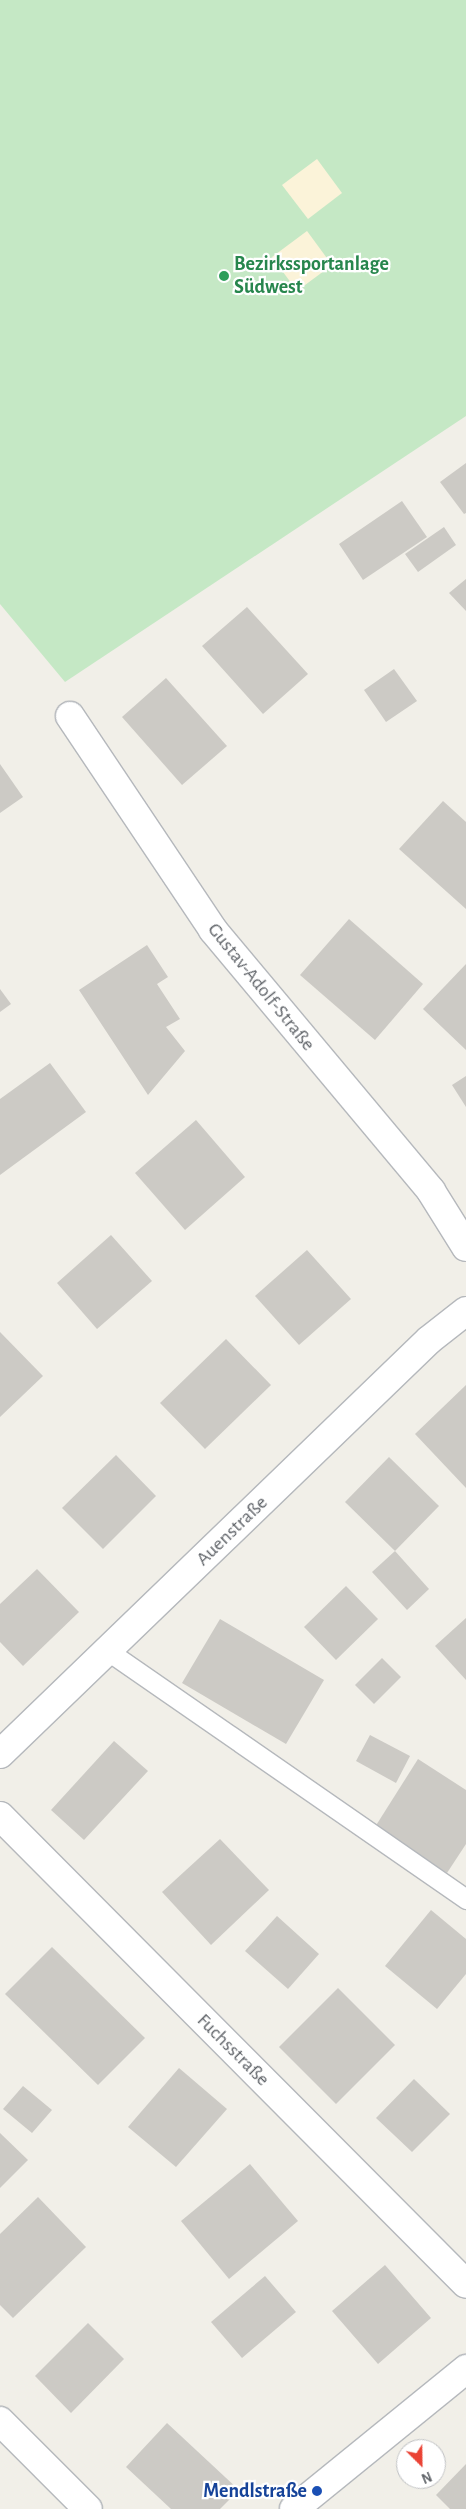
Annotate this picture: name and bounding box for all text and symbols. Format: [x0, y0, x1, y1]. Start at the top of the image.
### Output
place label: Bezirkssportanlage Südwest [234, 252, 389, 299]
marker: Bezirkssportanlage Südwest [218, 270, 230, 282]
street label: Gustav-Adolf-Straße [202, 918, 320, 1056]
street label: Auenstraße [191, 1491, 273, 1571]
street label: Fuchsstraße [192, 2009, 274, 2091]
north arrow [396, 2439, 446, 2489]
text: N [419, 2469, 434, 2485]
place label: Mendlstraße [203, 2479, 307, 2503]
marker: Mendlstraße [311, 2485, 323, 2497]

